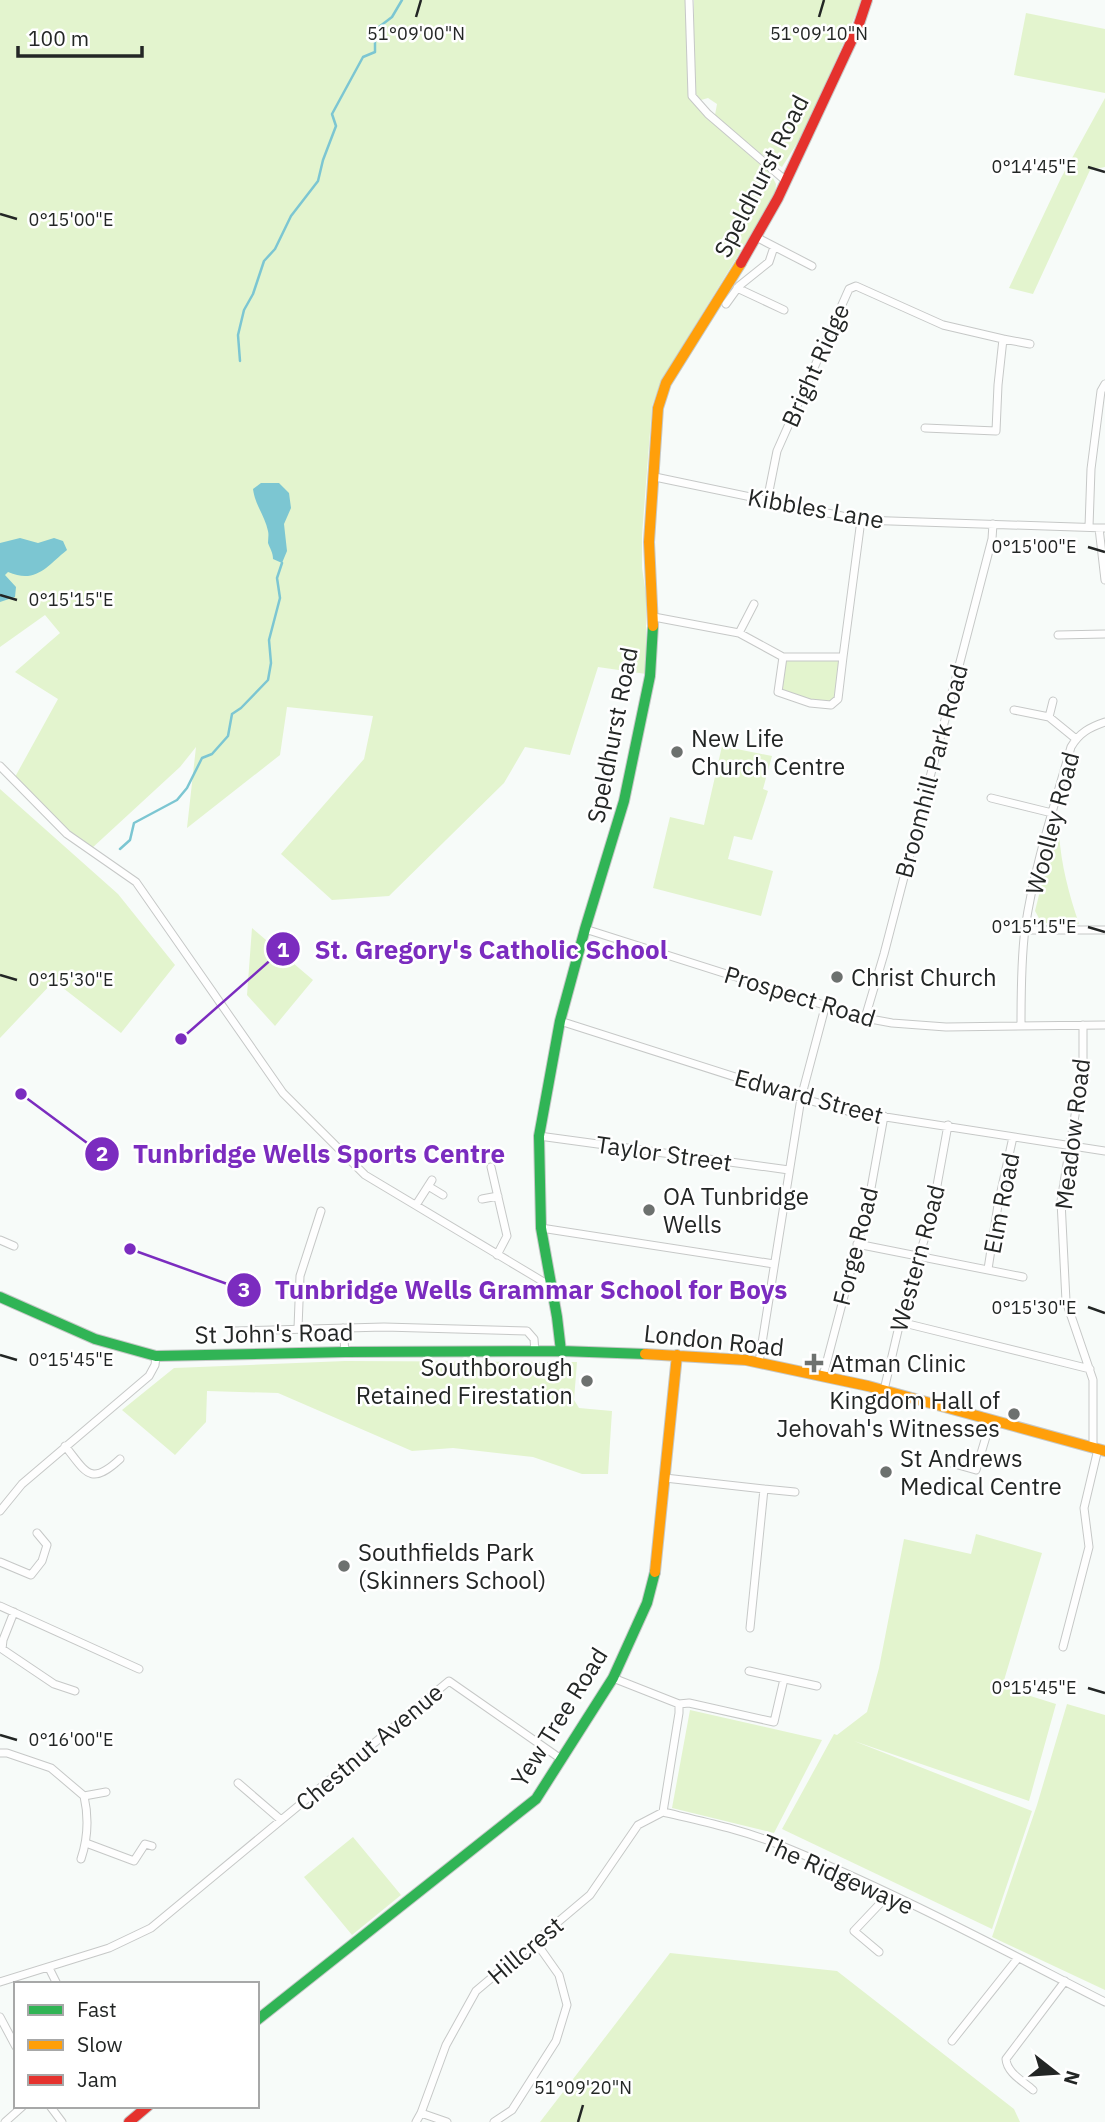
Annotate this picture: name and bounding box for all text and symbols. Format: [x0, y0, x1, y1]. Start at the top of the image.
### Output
scale bar [18, 14, 142, 58]
text: 51°09'00"N [367, 22, 465, 45]
text: 51°09'10"N [770, 22, 868, 45]
text: 100 m [28, 24, 89, 52]
street label: Speldhurst Road [706, 89, 816, 263]
text: 0°14'45"E [992, 155, 1076, 178]
text: 0°15'00"E [29, 208, 113, 231]
street label: Bright Ridge [774, 298, 856, 432]
street label: Kibbles Lane [745, 480, 887, 536]
text: 0°15'00"E [992, 535, 1076, 558]
text: 0°15'15"E [29, 588, 113, 611]
street label: Speldhurst Road [579, 644, 645, 826]
street label: Broomhill Park Road [887, 661, 975, 881]
place label: New Life Church Centre [691, 722, 845, 782]
marker: New Life Church Centre [669, 744, 685, 760]
street label: Woolley Road [1018, 748, 1086, 898]
text: 0°15'15"E [992, 915, 1076, 938]
callout: St. Gregory's Catholic School [265, 926, 681, 973]
text: St. Gregory's Catholic School [314, 932, 668, 966]
text: 1 [277, 935, 290, 963]
street label: Prospect Road [720, 958, 880, 1034]
place label: Christ Church [851, 961, 997, 993]
text: 0°15'30"E [29, 968, 113, 991]
marker: Christ Church [829, 969, 845, 985]
street label: Meadow Road [1047, 1057, 1097, 1211]
street label: Edward Street [731, 1061, 887, 1131]
street label: Taylor Street [594, 1128, 734, 1178]
callout: Tunbridge Wells Sports Centre [84, 1130, 519, 1177]
text: Tunbridge Wells Sports Centre [133, 1136, 505, 1170]
text: 2 [96, 1139, 108, 1167]
street label: Elm Road [976, 1150, 1026, 1256]
place label: OA Tunbridge Wells [663, 1180, 809, 1240]
street label: Western Road [882, 1181, 952, 1335]
street label: Forge Road [825, 1183, 885, 1309]
marker: OA Tunbridge Wells [641, 1202, 657, 1218]
callout: Tunbridge Wells Grammar School for Boys [226, 1266, 802, 1313]
text: Tunbridge Wells Grammar School for Boys [275, 1272, 787, 1306]
text: 3 [238, 1275, 250, 1303]
text: 0°15'30"E [992, 1296, 1076, 1319]
street label: St John's Road [194, 1316, 354, 1350]
street label: London Road [642, 1317, 786, 1363]
place label: Atman Clinic [830, 1347, 966, 1379]
text: 0°15'45"E [29, 1348, 113, 1371]
place label: Southborough Retained Firestation [356, 1351, 573, 1411]
marker: Atman Clinic [804, 1353, 824, 1373]
marker: Southborough Retained Firestation [579, 1373, 595, 1389]
place label: Kingdom Hall of Jehovah's Witnesses [776, 1384, 1000, 1444]
marker: Kingdom Hall of Jehovah's Witnesses [1006, 1406, 1022, 1422]
place label: St Andrews Medical Centre [900, 1442, 1062, 1502]
marker: St Andrews Medical Centre [878, 1464, 894, 1480]
place label: Southfields Park (Skinners School) [358, 1536, 546, 1596]
marker: Southfields Park (Skinners School) [336, 1558, 352, 1574]
street label: Yew Tree Road [503, 1641, 615, 1793]
street label: Chestnut Avenue [289, 1676, 449, 1818]
text: 0°15'45"E [992, 1676, 1076, 1699]
text: 0°16'00"E [29, 1728, 113, 1751]
street label: The Ridgewaye [757, 1826, 919, 1922]
street label: Hillcrest [480, 1909, 570, 1991]
legend [14, 1982, 259, 2108]
text: Fast [77, 1995, 117, 2023]
text: Slow [77, 2030, 123, 2058]
north arrow [1021, 2038, 1091, 2108]
text: Jam [77, 2065, 117, 2093]
text: N [1059, 2068, 1086, 2088]
text: 51°09'20"N [534, 2076, 632, 2099]

